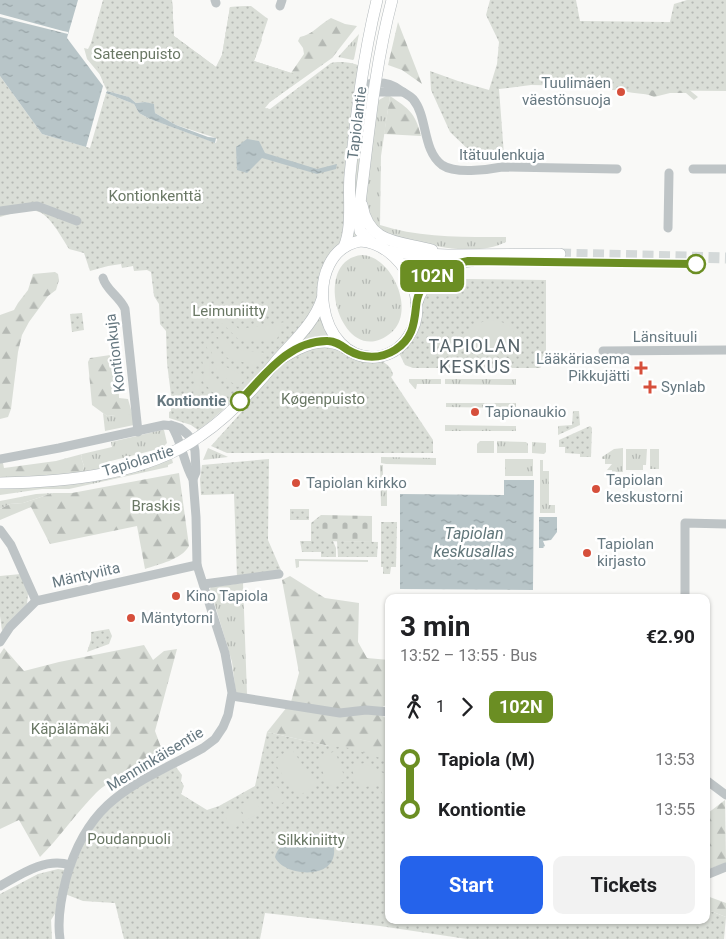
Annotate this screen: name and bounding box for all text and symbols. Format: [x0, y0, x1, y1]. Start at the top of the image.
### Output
park label: Sateenpuisto [93, 45, 181, 63]
place label: Tuulimäen väestönsuoja [522, 74, 611, 109]
street label: Tapiolantie [344, 85, 370, 161]
marker: Tuulimäen väestönsuoja [615, 86, 627, 98]
street label: Itätuulenkuja [459, 146, 545, 164]
park label: Kontionkenttä [108, 187, 202, 205]
unlabelled marker [686, 254, 706, 274]
line badge: 102N [397, 260, 467, 292]
text: 102N [410, 265, 454, 286]
park label: Leimuniitty [192, 302, 266, 320]
street label: Kontionkuja [101, 313, 129, 393]
street label: Länsituuli [633, 328, 697, 346]
district label: TAPIOLAN KESKUS [429, 335, 521, 377]
place label: Lääkäriasema Pikkujätti [536, 350, 630, 385]
marker: Lääkäriasema Pikkujätti [634, 361, 648, 375]
place label: Synlab [661, 378, 706, 396]
marker: Synlab [643, 380, 657, 394]
park label: Køgenpuisto [281, 390, 365, 408]
marker: Kontiontie [230, 391, 250, 411]
place label: Kontiontie [157, 392, 226, 410]
place label: Tapionaukio [485, 403, 566, 421]
marker: Tapionaukio [469, 406, 481, 418]
street label: Tapiolantie [100, 442, 176, 480]
place label: Tapiolan keskustorni [606, 471, 683, 506]
place label: Tapiolan kirkko [306, 474, 407, 492]
marker: Tapiolan kirkko [290, 477, 302, 489]
marker: Tapiolan keskustorni [590, 483, 602, 495]
park label: Braskis [131, 497, 181, 515]
water label: Tapiolan keskusallas [434, 524, 514, 561]
place label: Tapiolan kirjasto [597, 535, 654, 570]
marker: Tapiolan kirjasto [581, 547, 593, 559]
street label: Mäntyviita [50, 558, 122, 592]
place label: Kino Tapiola [186, 587, 268, 605]
marker: Kino Tapiola [170, 590, 182, 602]
place label: Mäntytorni [141, 609, 213, 627]
text: 3 min [400, 610, 470, 643]
marker: Mäntytorni [125, 612, 137, 624]
text: €2.90 [646, 625, 695, 648]
text: 13:52 – 13:55 · Bus [400, 646, 537, 665]
icon: walk [400, 693, 428, 721]
icon: forward [453, 693, 481, 721]
text: 102N [499, 696, 543, 717]
text: 1 [436, 697, 445, 716]
park label: Käpälämäki [31, 720, 109, 738]
street label: Menninkäisentie [103, 723, 207, 795]
text: Tapiola (M) [438, 748, 535, 771]
text: 13:53 [655, 750, 695, 769]
text: Kontiontie [438, 798, 526, 821]
text: 13:55 [655, 800, 695, 819]
park label: Poudanpuoli [87, 830, 171, 848]
park label: Silkkiniitty [277, 831, 345, 849]
button: Start [400, 856, 543, 914]
button: Tickets [553, 856, 695, 914]

